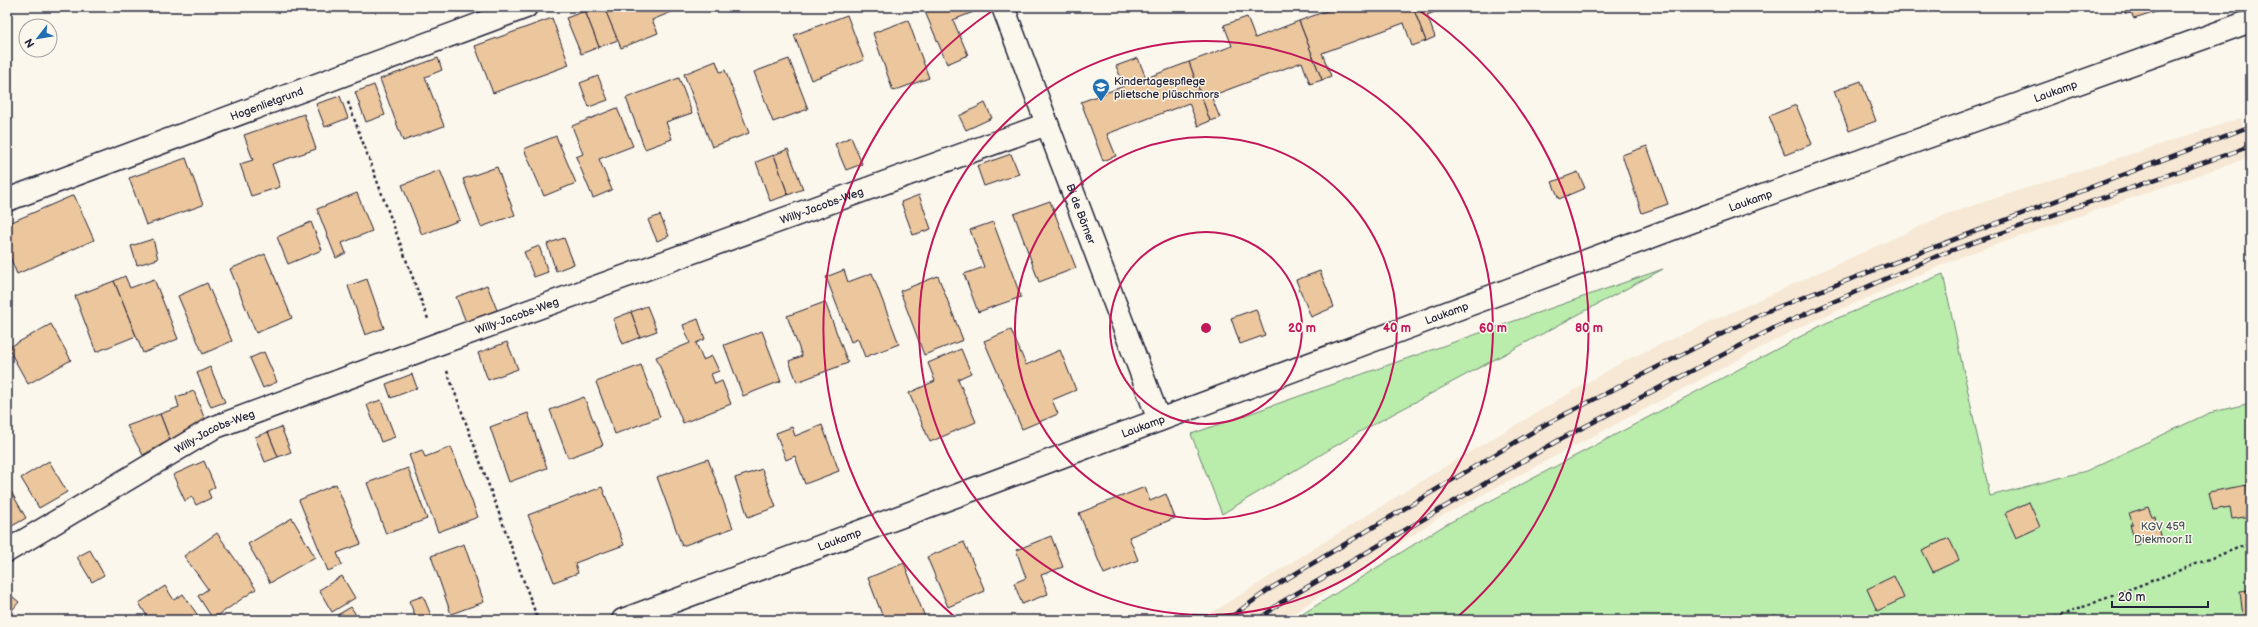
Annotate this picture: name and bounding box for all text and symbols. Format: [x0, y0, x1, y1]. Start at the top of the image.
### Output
north arrow [18, 18, 58, 58]
text: N [22, 36, 38, 50]
place label: Kindertagespflege plietsche plüschmors [1114, 75, 1220, 101]
school or university icon: Kindertagespflege plietsche plüschmors [1091, 77, 1111, 102]
street label: Laukamp [2032, 77, 2079, 105]
street label: Hogenlietgrund [228, 84, 305, 123]
street label: Bi de Börner [1064, 182, 1099, 247]
street label: Willy-Jacobs-Weg [778, 184, 865, 226]
street label: Laukamp [1727, 187, 1774, 214]
street label: Willy-Jacobs-Weg [474, 295, 560, 336]
street label: Laukamp [1423, 299, 1470, 327]
centre of rings [1199, 321, 1213, 335]
text: 20 m [1288, 321, 1316, 336]
text: 40 m [1383, 321, 1411, 336]
text: 60 m [1479, 321, 1507, 336]
text: 80 m [1575, 321, 1603, 336]
street label: Willy-Jacobs-Weg [172, 407, 256, 456]
street label: Laukamp [1120, 412, 1167, 440]
park label: KGV 459 Diekmoor II [2134, 520, 2193, 546]
street label: Laukamp [816, 525, 863, 553]
scale bar [2112, 583, 2208, 609]
text: 20 m [2118, 590, 2145, 605]

